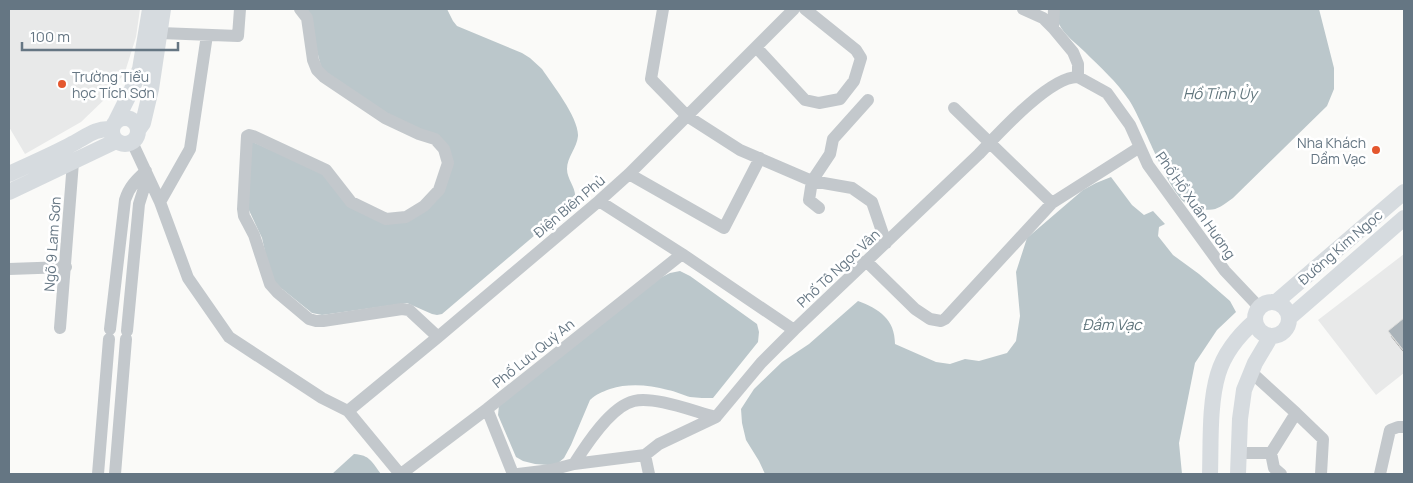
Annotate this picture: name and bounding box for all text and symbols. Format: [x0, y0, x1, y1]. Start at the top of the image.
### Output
scale bar [22, 20, 179, 52]
text: 100 m [30, 26, 70, 47]
place label: Trường Tiểu học Tích Sơn [72, 67, 155, 102]
marker: Trường Tiểu học Tích Sơn [56, 78, 68, 90]
water label: Hồ Tỉnh Ủy [1183, 83, 1259, 104]
place label: Nha Khách Dầm Vạc [1297, 133, 1366, 168]
marker: Nha Khách Dầm Vạc [1370, 144, 1382, 156]
street label: Phố Hồ Xuân Hương [1152, 148, 1240, 262]
street label: Điện Biên Phủ [529, 171, 609, 241]
street label: Ngõ 9 Lam Sơn [39, 196, 65, 292]
street label: Đường Kim Ngọc [1294, 205, 1386, 289]
street label: Phố Tô Ngọc Vân [792, 225, 884, 311]
street label: Phố Lưu Quý An [488, 314, 578, 392]
water label: Đầm Vạc [1082, 314, 1143, 335]

